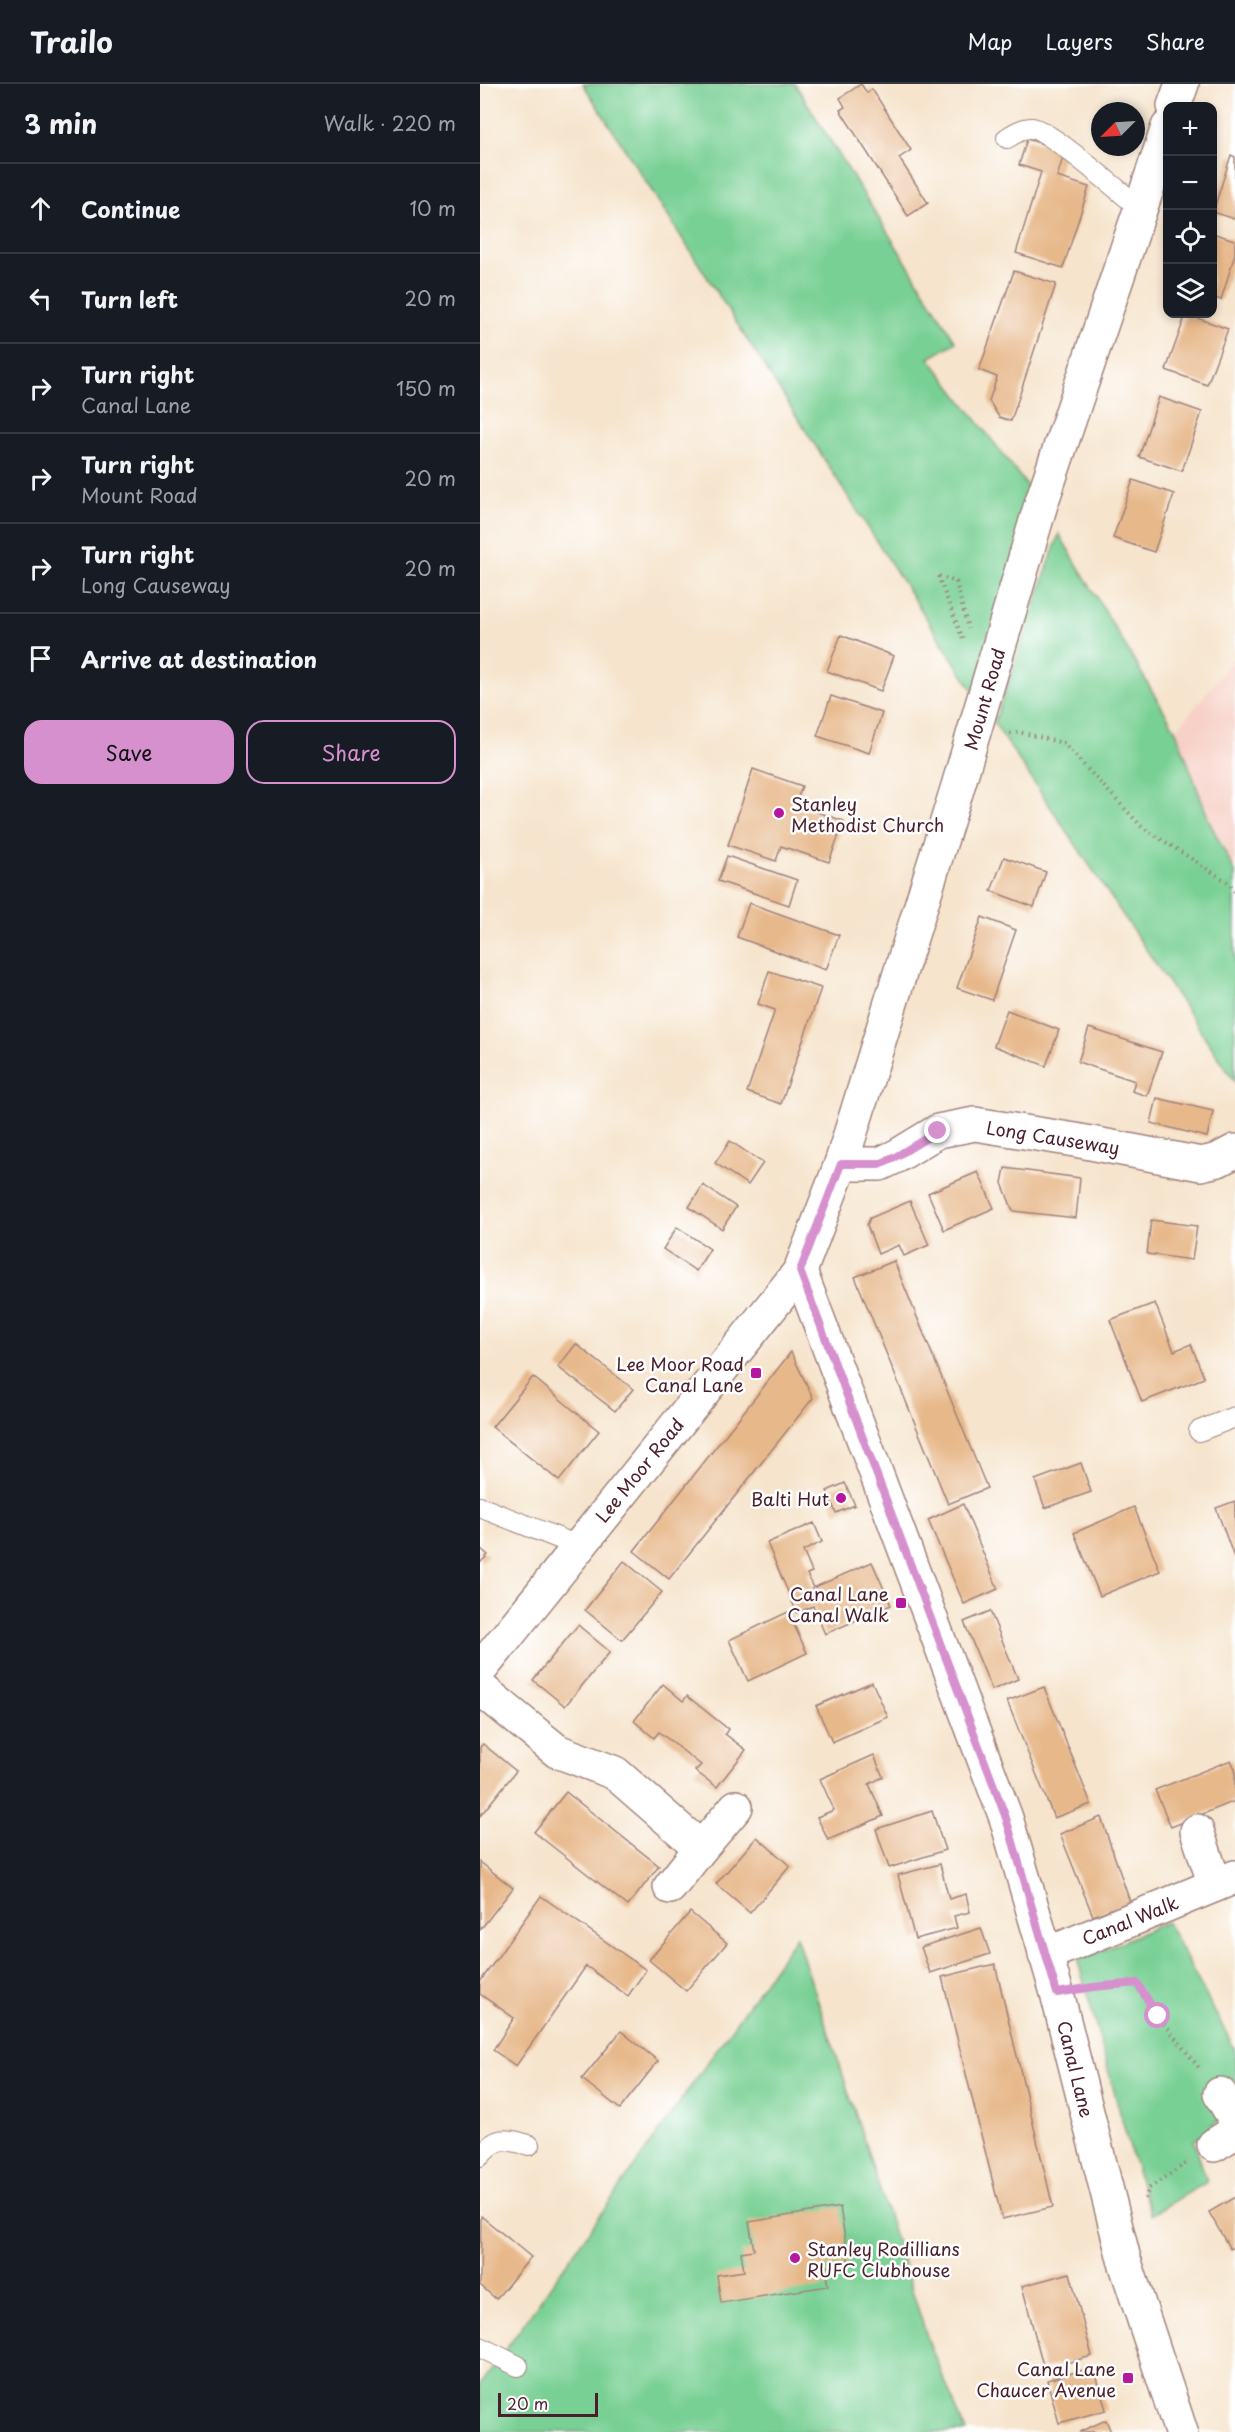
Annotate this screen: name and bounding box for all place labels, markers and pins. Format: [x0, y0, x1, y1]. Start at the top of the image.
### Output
place label: Stanley Methodist Church [791, 790, 944, 838]
marker: Stanley Methodist Church [772, 806, 786, 820]
place label: Lee Moor Road Canal Lane [616, 1350, 744, 1398]
marker: Lee Moor Road Canal Lane [749, 1366, 763, 1380]
place label: Balti Hut [751, 1485, 829, 1512]
marker: Balti Hut [834, 1491, 848, 1505]
place label: Canal Lane Canal Walk [787, 1580, 889, 1628]
marker: Canal Lane Canal Walk [894, 1596, 908, 1610]
place label: Stanley Rodillians RUFC Clubhouse [807, 2235, 960, 2283]
marker: Stanley Rodillians RUFC Clubhouse [788, 2251, 802, 2265]
place label: Canal Lane Chaucer Avenue [976, 2355, 1116, 2403]
marker: Canal Lane Chaucer Avenue [1121, 2371, 1135, 2385]

